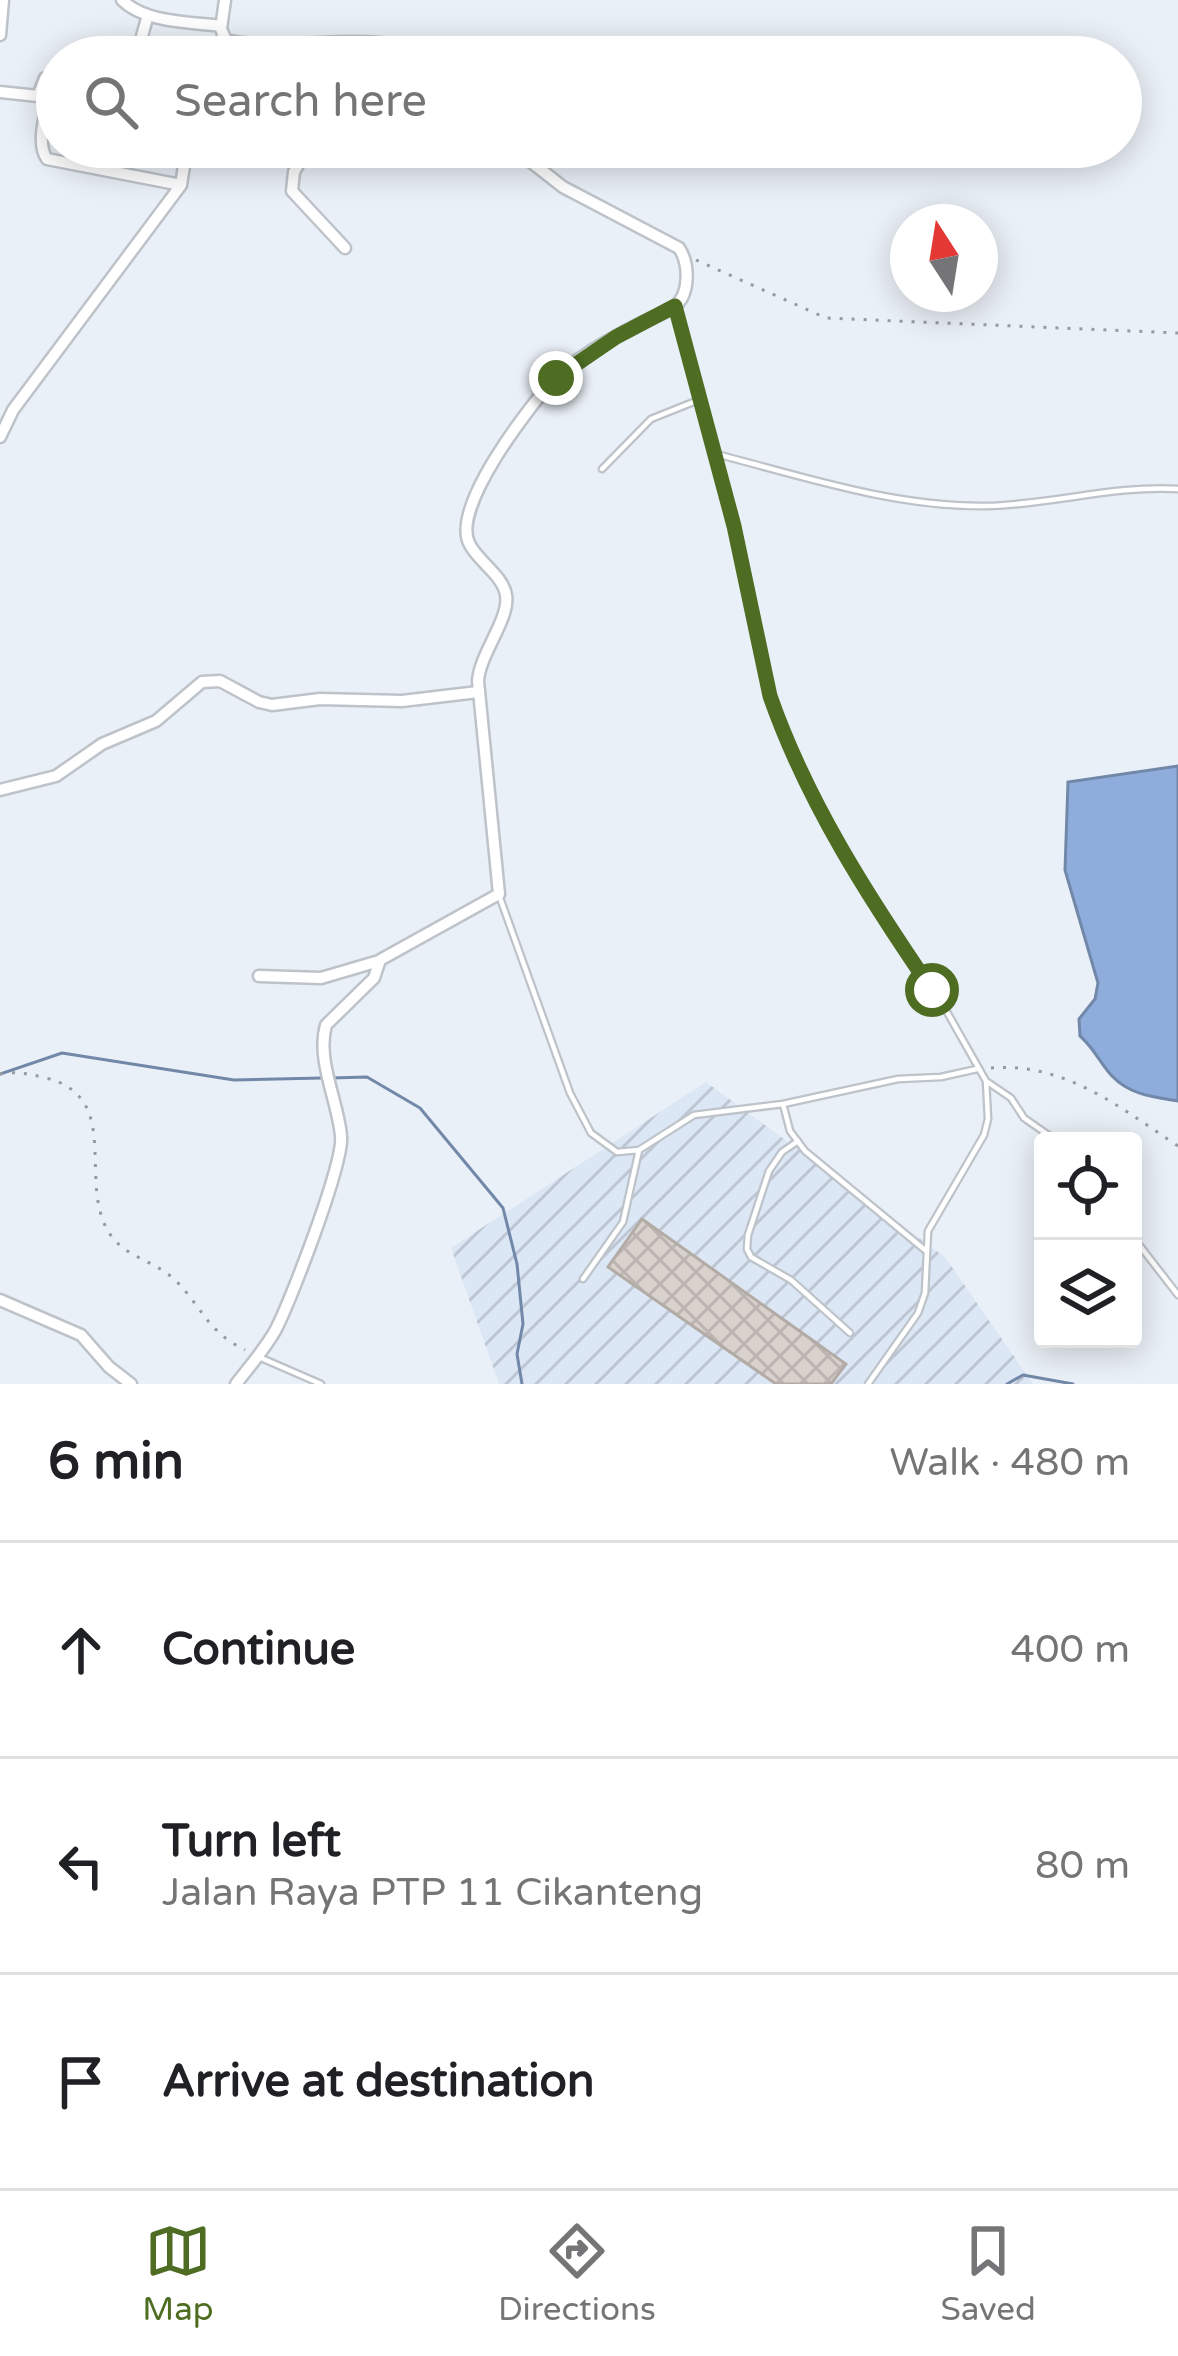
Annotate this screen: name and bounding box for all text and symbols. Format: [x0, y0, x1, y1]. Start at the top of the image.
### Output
search box [36, 36, 1142, 168]
icon: search [78, 69, 144, 135]
text: Search here [174, 75, 427, 129]
north arrow [890, 204, 998, 312]
route end [529, 351, 583, 405]
route start [905, 963, 959, 1017]
map controls [1034, 1132, 1142, 1348]
button: locate [1034, 1132, 1142, 1240]
button: layers [1034, 1240, 1142, 1348]
text: 6 min [48, 1431, 184, 1493]
text: Walk · 480 m [889, 1439, 1130, 1486]
icon: ahead [48, 1617, 114, 1683]
text: Continue [162, 1623, 355, 1677]
text: 400 m [1011, 1626, 1130, 1673]
text: Turn left [162, 1815, 341, 1869]
icon: left [48, 1833, 114, 1899]
text: 80 m [1035, 1842, 1130, 1889]
text: Jalan Raya PTP 11 Cikanteng [162, 1869, 703, 1916]
icon: arrive [48, 2049, 114, 2115]
text: Arrive at destination [162, 2055, 594, 2109]
tab: Map [142, 2218, 214, 2329]
tab: Directions [498, 2218, 656, 2329]
tab: Saved [940, 2218, 1036, 2329]

